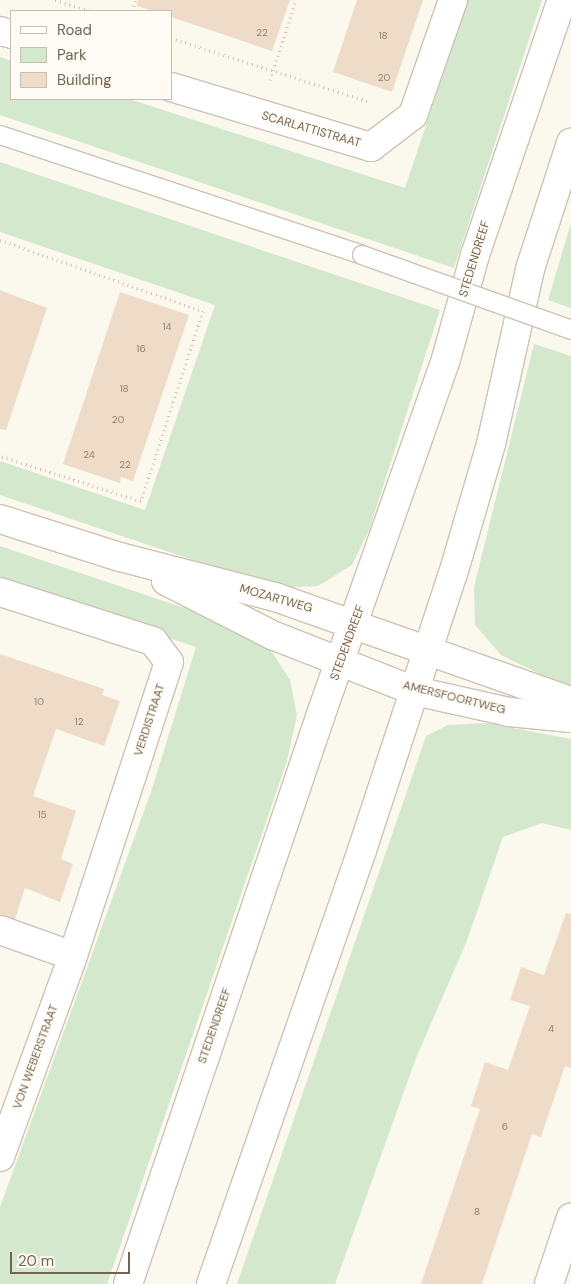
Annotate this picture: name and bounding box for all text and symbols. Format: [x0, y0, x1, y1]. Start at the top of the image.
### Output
legend [10, 10, 172, 100]
text: Road [57, 20, 92, 40]
house number: 22 [256, 27, 268, 39]
house number: 18 [378, 30, 388, 42]
text: Park [57, 45, 87, 65]
text: Building [57, 70, 112, 90]
house number: 20 [378, 72, 390, 84]
street label: SCARLATTISTRAAT [260, 109, 362, 151]
street label: STEDENDREEF [457, 219, 493, 299]
house number: 14 [162, 321, 172, 333]
house number: 16 [136, 343, 146, 355]
house number: 18 [119, 383, 129, 395]
house number: 20 [112, 414, 124, 426]
house number: 24 [83, 449, 95, 461]
house number: 22 [119, 459, 131, 471]
street label: MOZARTWEG [238, 582, 314, 616]
street label: STEDENDREEF [328, 603, 368, 683]
street label: AMERSFOORTWEG [401, 678, 507, 718]
street label: VERDISTRAAT [132, 682, 168, 758]
house number: 10 [34, 696, 44, 708]
house number: 12 [75, 716, 83, 728]
house number: 15 [37, 809, 47, 821]
street label: STEDENDREEF [195, 986, 235, 1066]
street label: VON WEBERSTRAAT [10, 1003, 62, 1111]
house number: 4 [548, 1023, 554, 1035]
house number: 6 [502, 1121, 508, 1133]
house number: 8 [474, 1206, 480, 1218]
scale bar [12, 1242, 132, 1274]
text: 20 m [18, 1251, 54, 1271]

